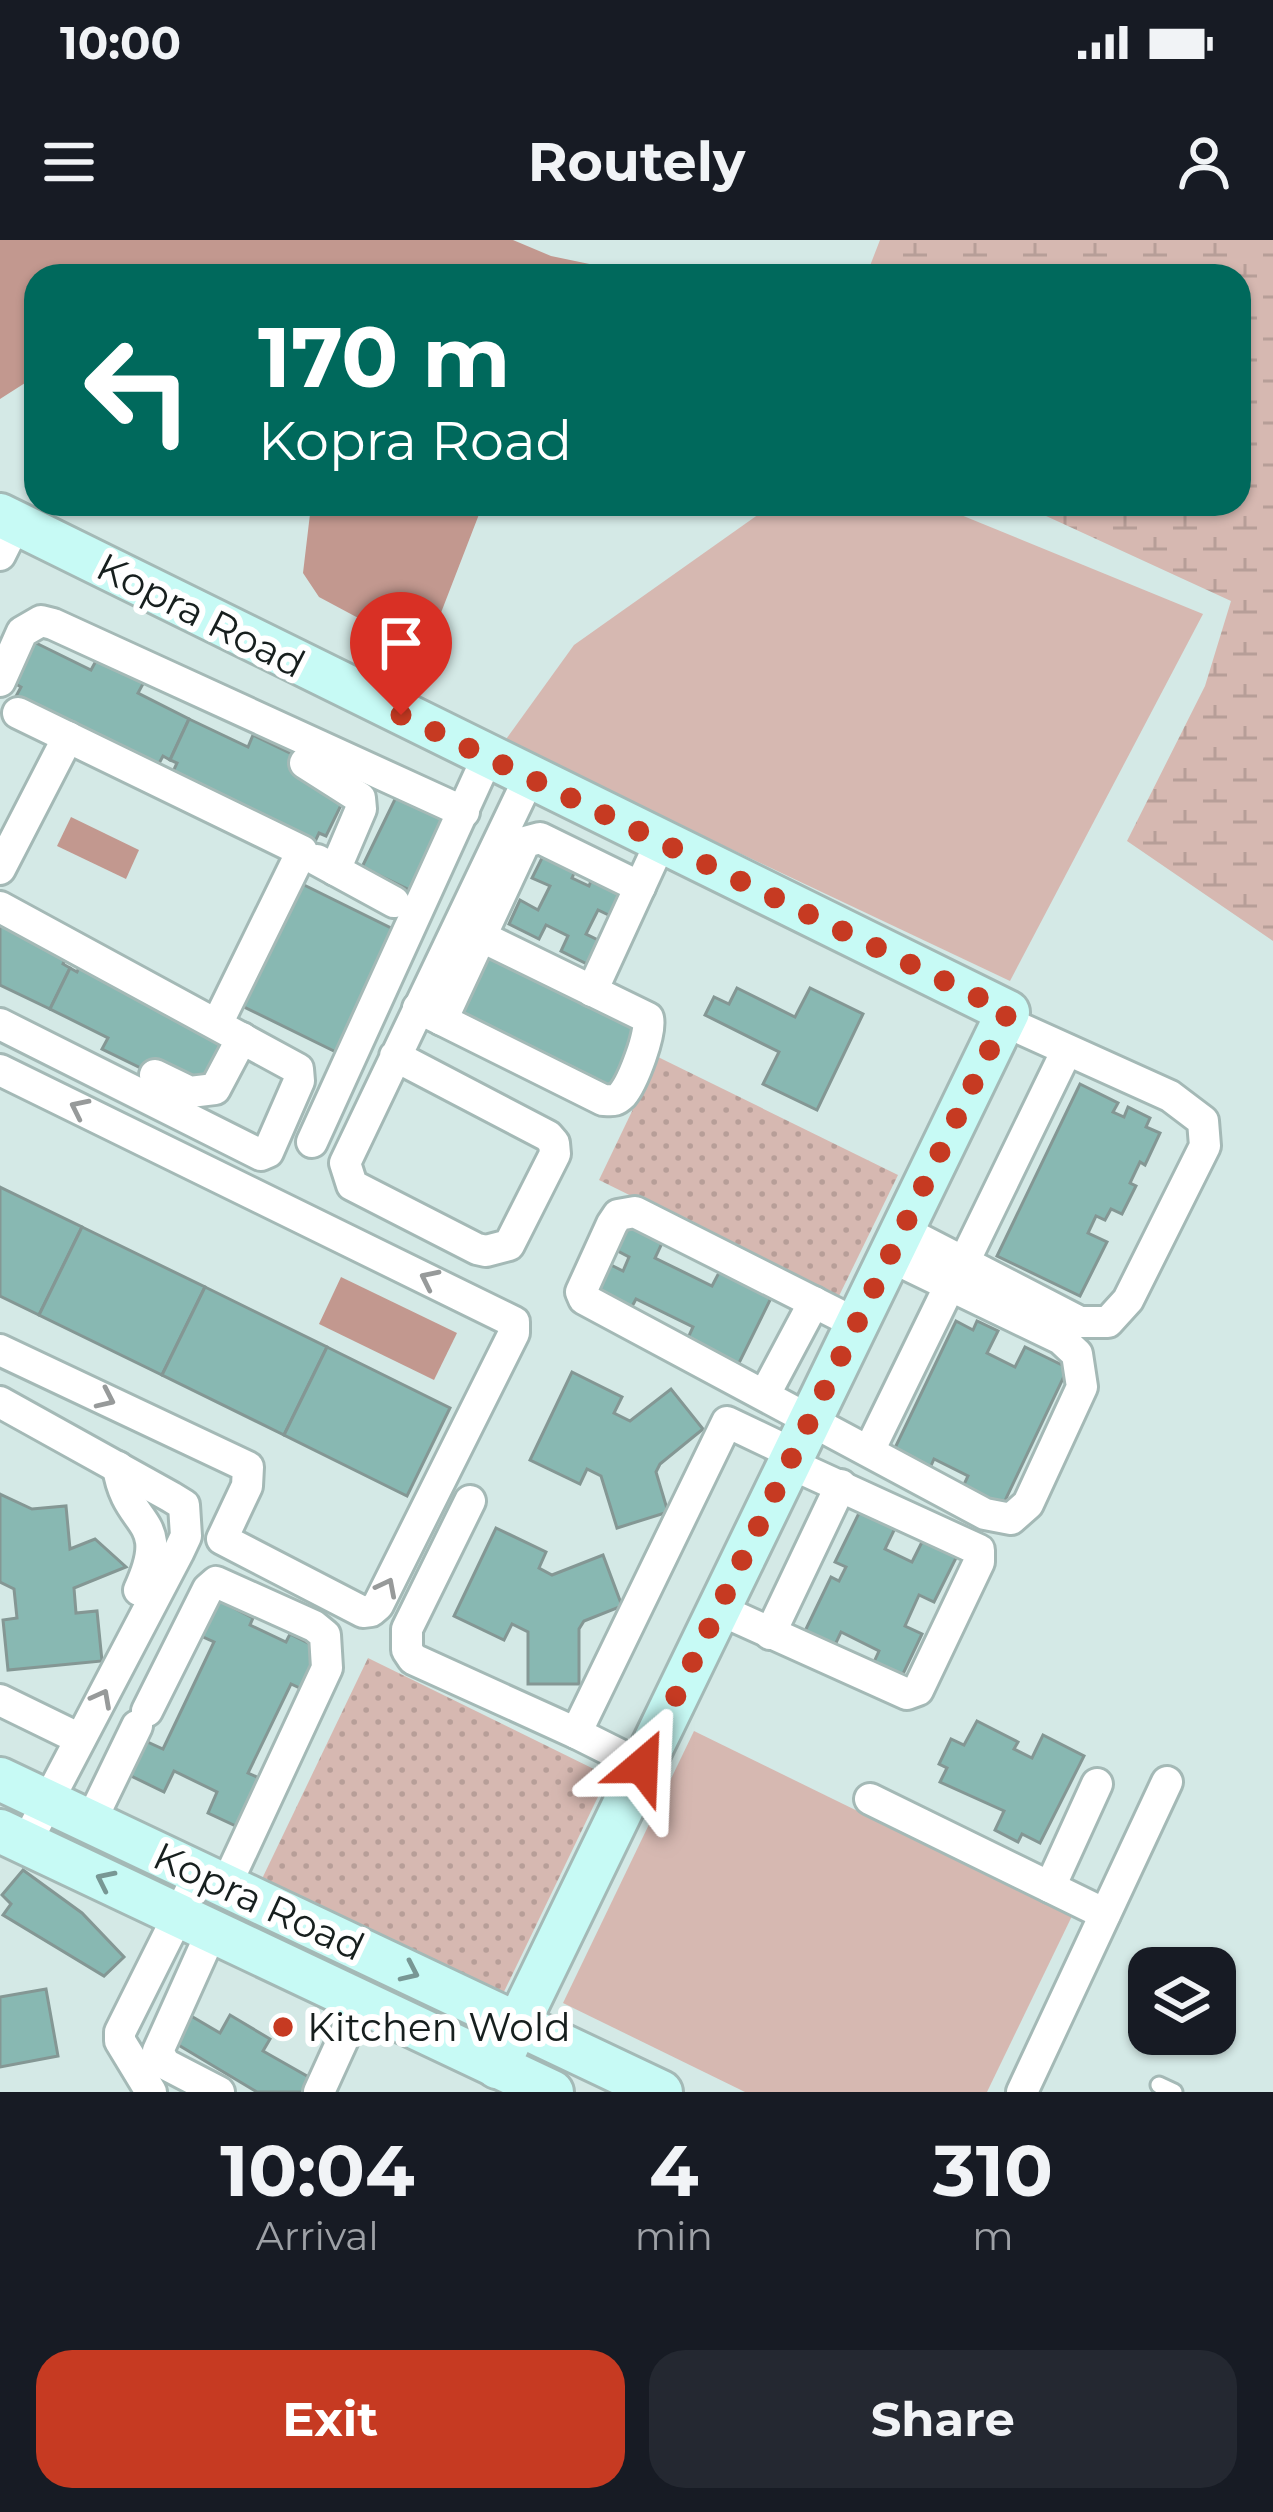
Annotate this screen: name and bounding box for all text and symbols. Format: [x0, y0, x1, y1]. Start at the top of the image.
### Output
text: 10:00 [60, 15, 181, 70]
icon: menu [36, 129, 102, 195]
text: Routely [528, 129, 745, 195]
icon: person [1171, 129, 1237, 195]
text: 170 m [258, 306, 510, 408]
icon: left [60, 312, 216, 468]
text: Kopra Road [258, 408, 572, 474]
street label: Kopra Road [89, 542, 313, 688]
pin [350, 592, 452, 715]
icon: arrive [368, 610, 434, 676]
one-way arrow [70, 1099, 91, 1122]
one-way arrow [420, 1269, 441, 1293]
one-way arrow [94, 1385, 115, 1408]
one-way arrow [372, 1577, 395, 1599]
one-way arrow [88, 1689, 111, 1711]
position arrow [579, 1703, 705, 1829]
street label: Kopra Road [146, 1831, 372, 1971]
one-way arrow [96, 1871, 117, 1894]
map controls [1128, 1947, 1236, 2055]
button: layers [1128, 1947, 1236, 2055]
one-way arrow [397, 1958, 419, 1981]
place label: Kitchen Wold [307, 2003, 571, 2051]
marker: Kitchen Wold [270, 2014, 296, 2040]
text: 10:04 [220, 2126, 415, 2214]
text: 4 [649, 2126, 699, 2214]
text: 310 [933, 2126, 1053, 2214]
text: Arrival [256, 2212, 379, 2260]
text: min [635, 2212, 713, 2260]
text: m [972, 2212, 1014, 2260]
button: Exit [36, 2350, 625, 2488]
button: Share [649, 2350, 1237, 2488]

